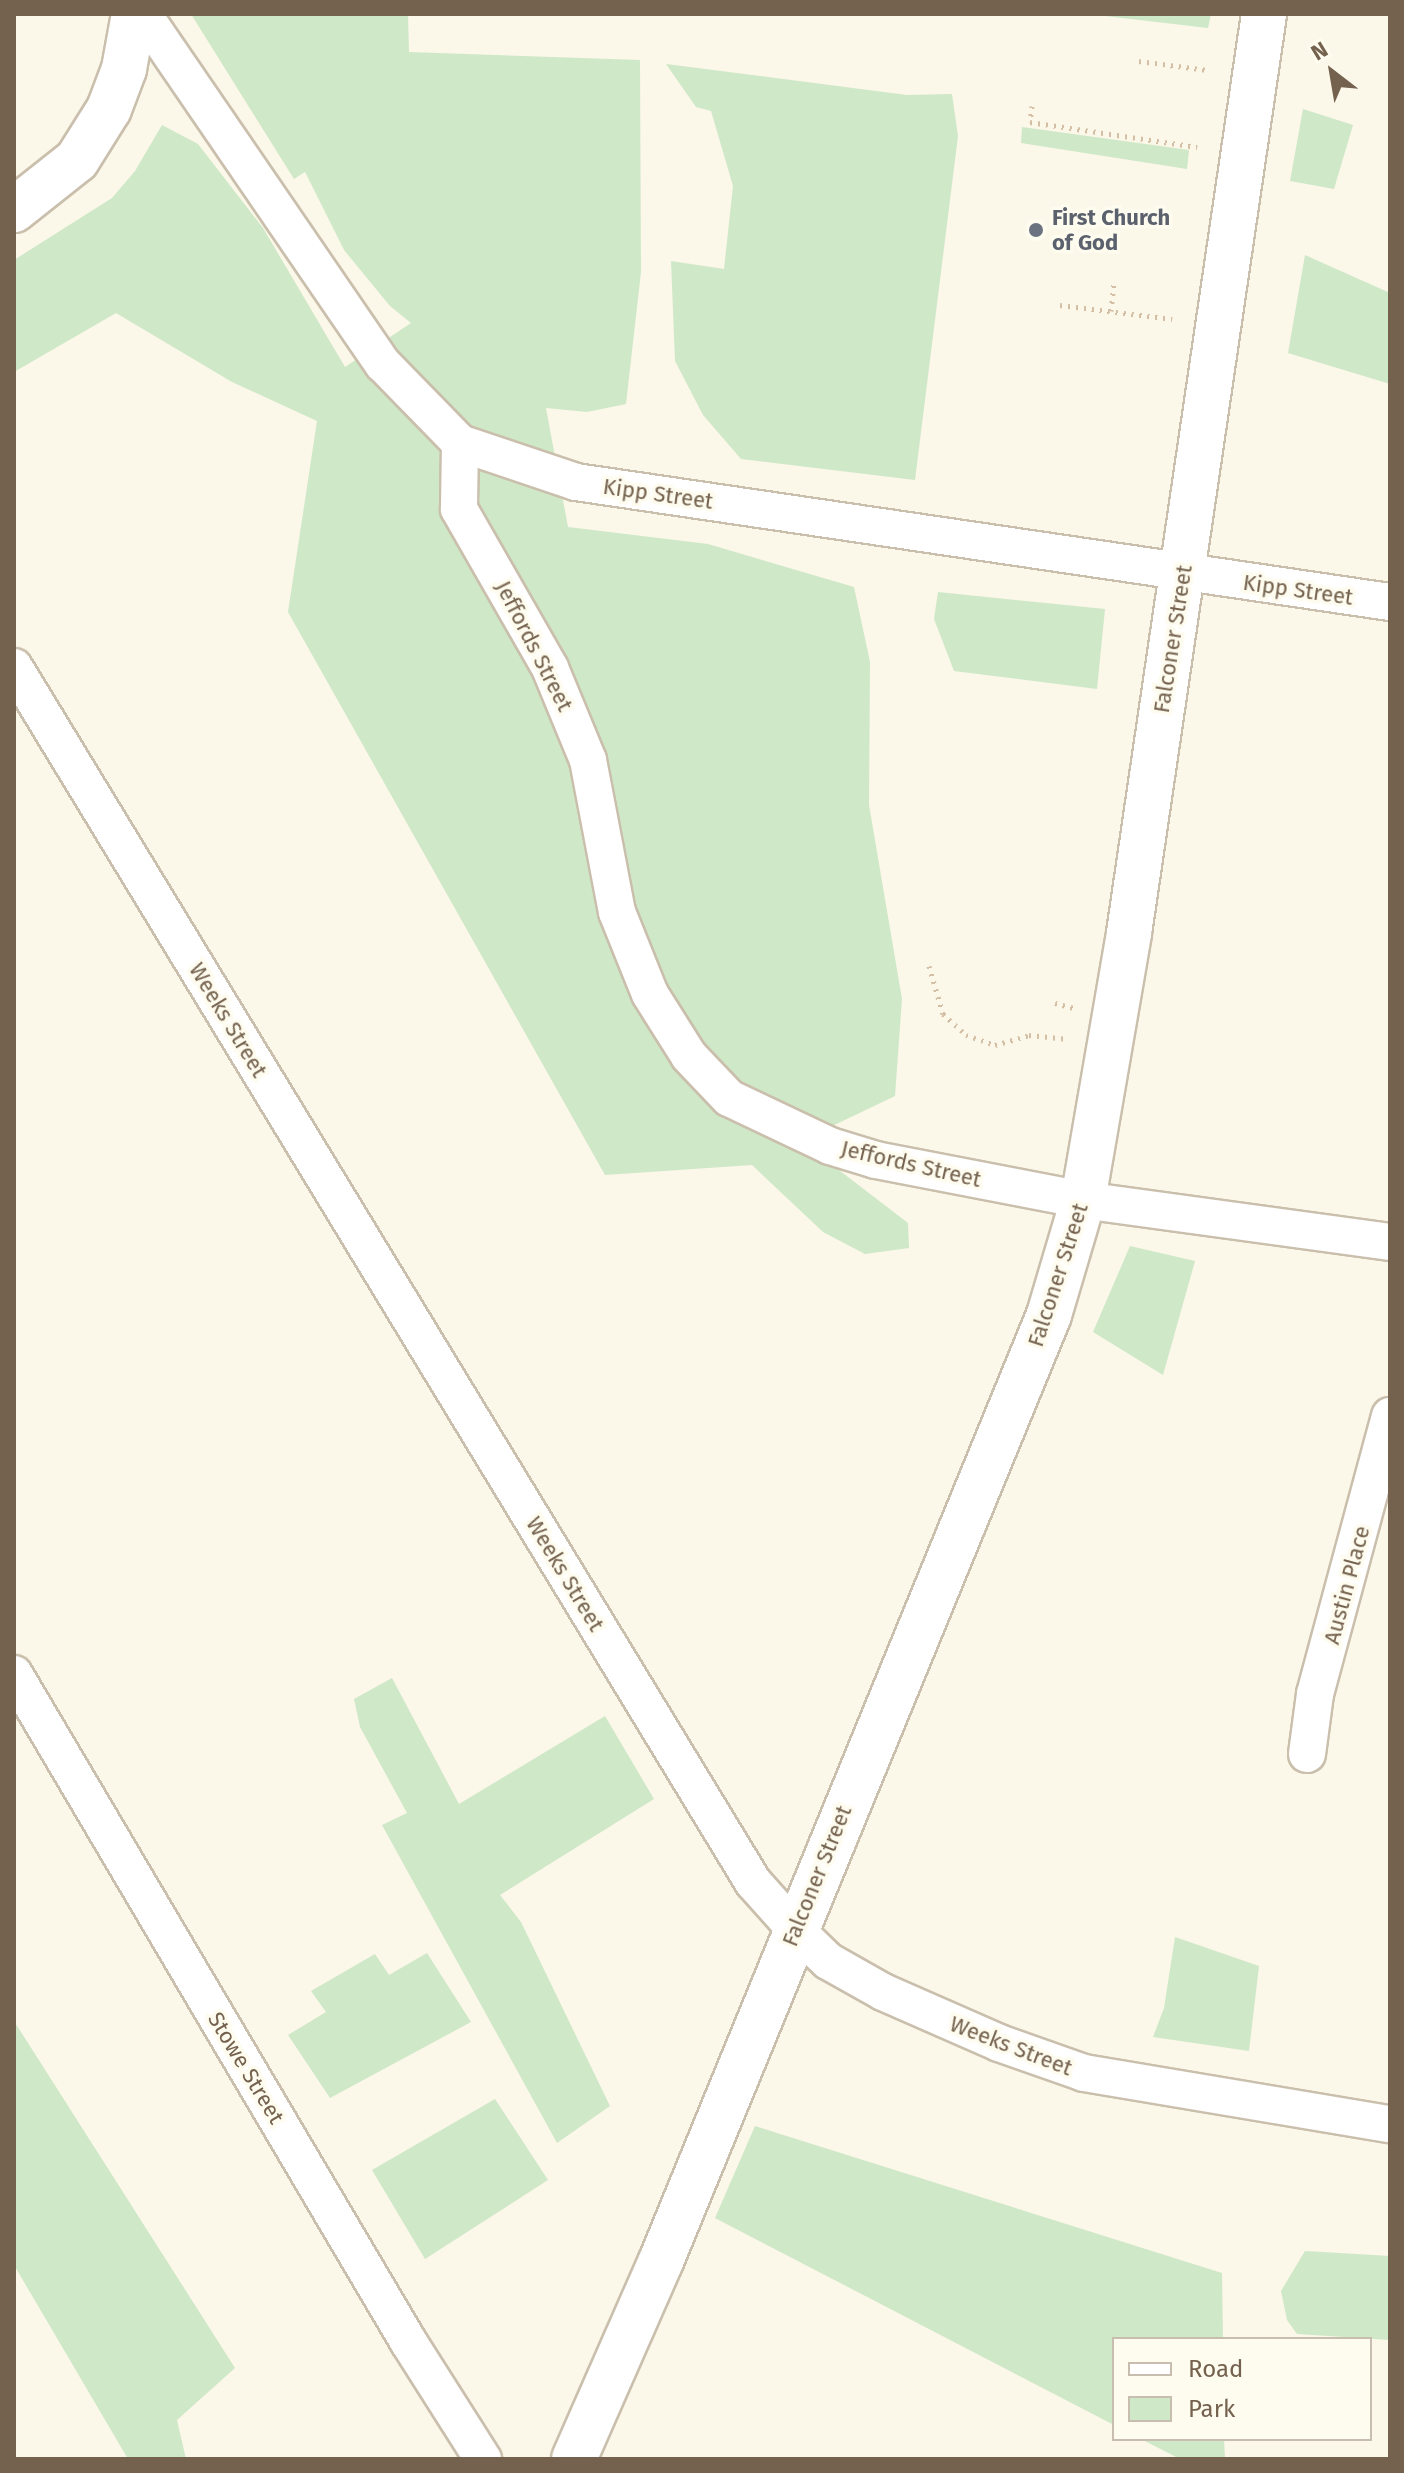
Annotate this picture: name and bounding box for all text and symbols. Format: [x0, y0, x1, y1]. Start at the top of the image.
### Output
north arrow [1292, 32, 1372, 112]
text: N [1306, 36, 1333, 66]
place label: First Church of God [1052, 204, 1170, 256]
marker: First Church of God [1027, 221, 1045, 239]
street label: Kipp Street [601, 473, 715, 515]
street label: Falconer Street [1148, 563, 1198, 715]
street label: Kipp Street [1241, 569, 1355, 611]
street label: Jeffords Street [490, 576, 578, 716]
street label: Weeks Street [183, 958, 273, 1082]
street label: Jeffords Street [838, 1135, 984, 1193]
street label: Falconer Street [1022, 1200, 1094, 1350]
street label: Weeks Street [520, 1512, 610, 1636]
street label: Austin Place [1319, 1523, 1375, 1647]
street label: Falconer Street [777, 1802, 857, 1950]
street label: Stowe Street [202, 2007, 290, 2129]
street label: Weeks Street [946, 2011, 1076, 2081]
legend [1112, 2337, 1372, 2441]
text: Road [1188, 2355, 1243, 2383]
text: Park [1188, 2395, 1235, 2423]

